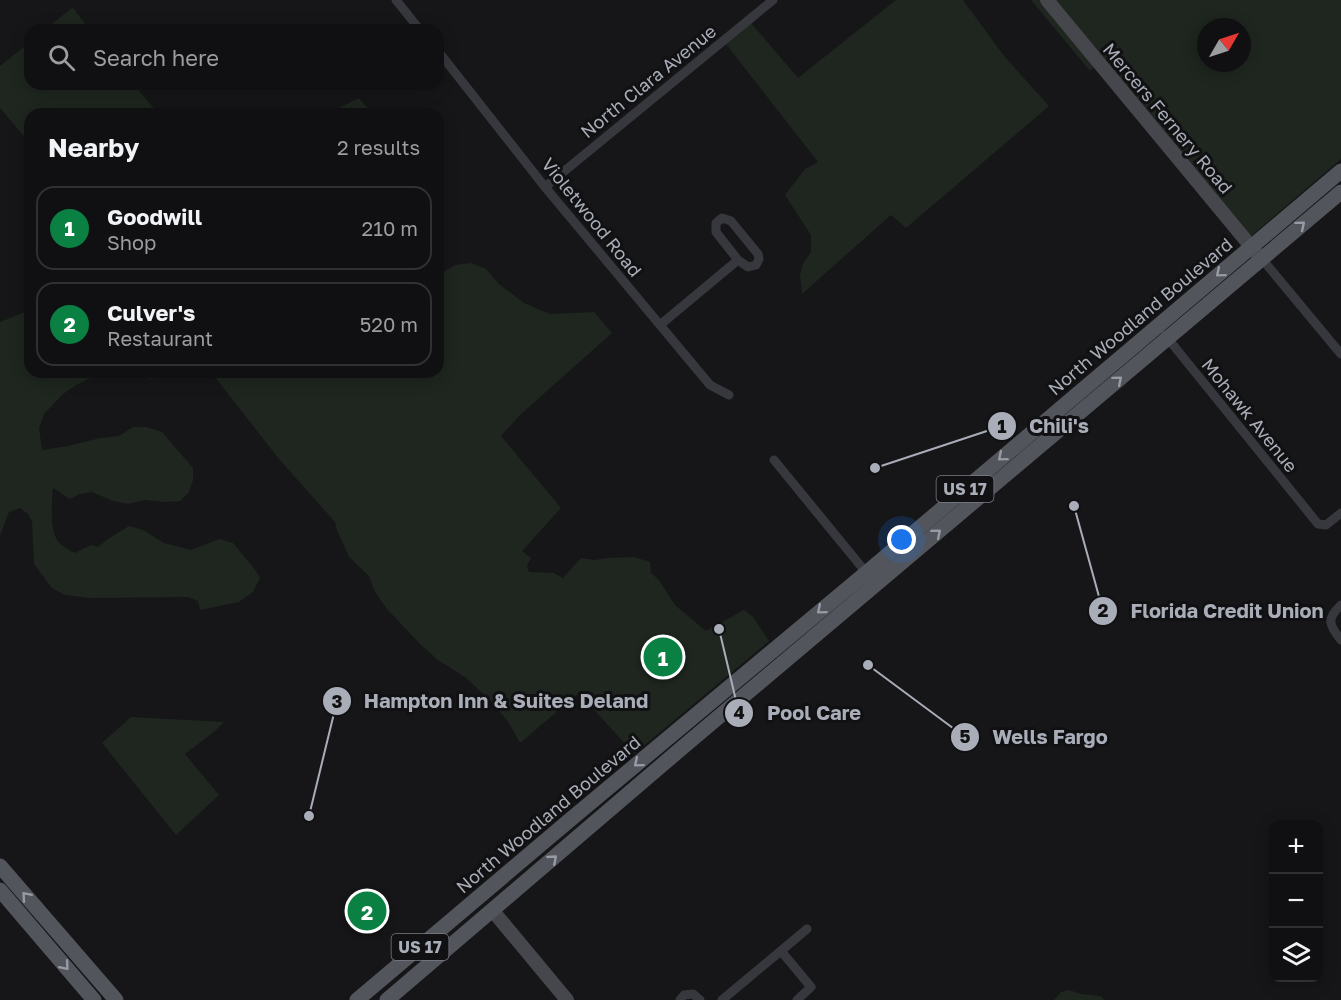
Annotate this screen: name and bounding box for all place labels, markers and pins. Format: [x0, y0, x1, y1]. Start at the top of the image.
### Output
callout: Chili's [987, 407, 1101, 445]
callout: Florida Credit Union [1088, 592, 1335, 630]
pin: 1 [644, 634, 682, 680]
callout: Hampton Inn & Suites Deland [322, 682, 660, 720]
callout: Pool Care [724, 694, 873, 732]
callout: Wells Fargo [950, 718, 1119, 756]
pin: 2 [348, 888, 386, 934]

